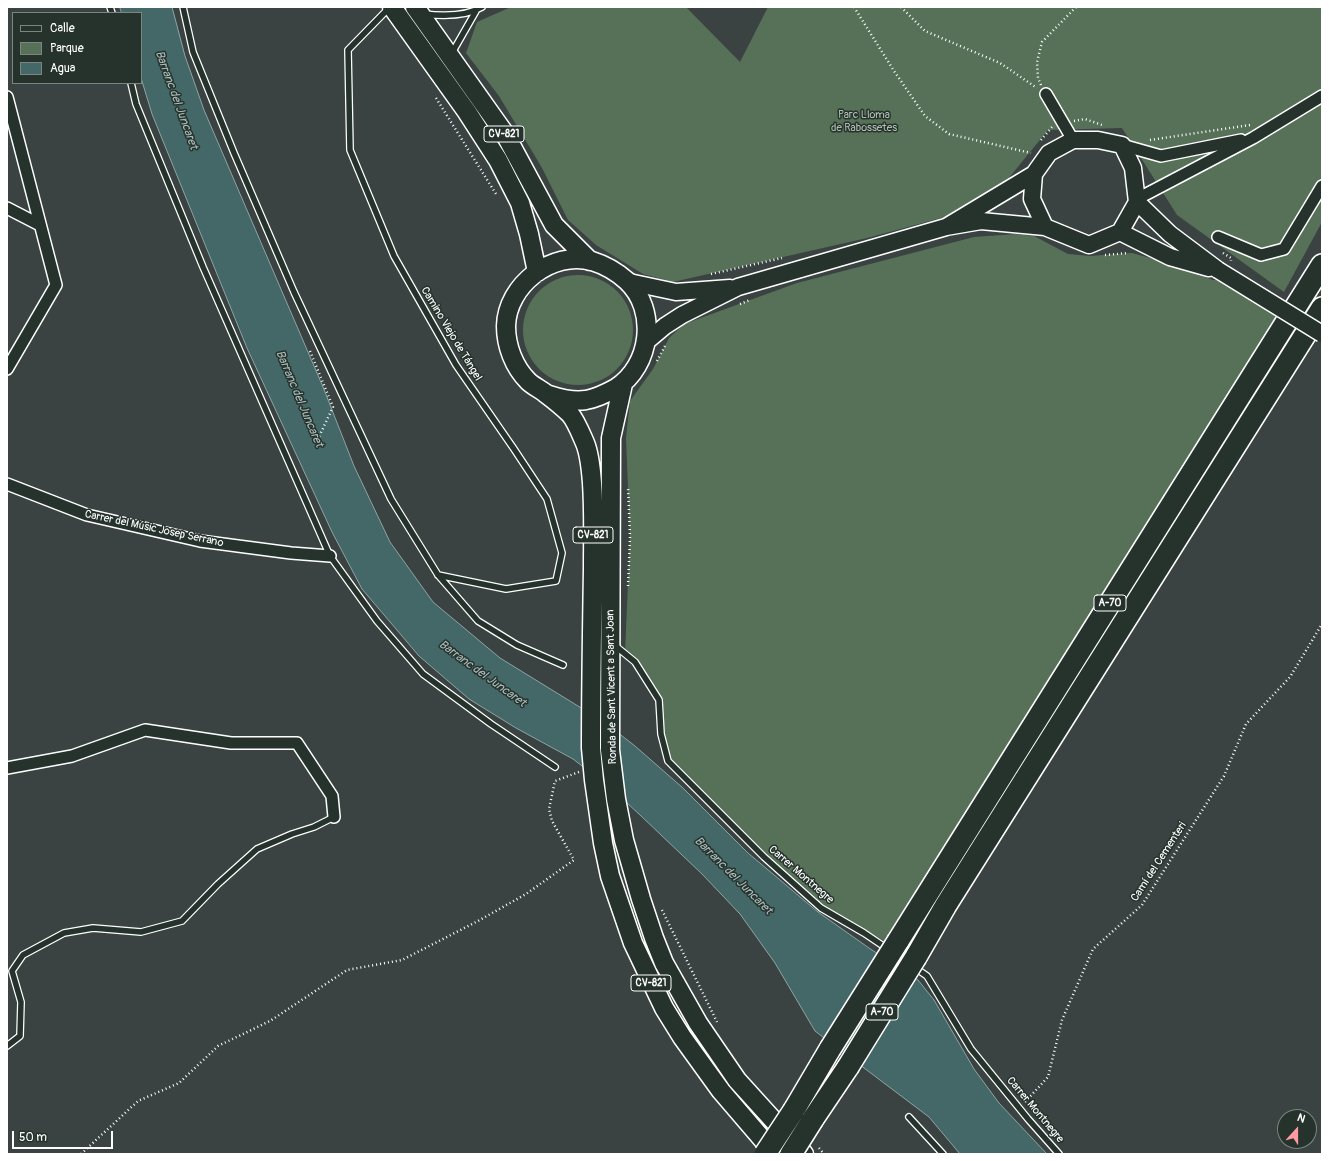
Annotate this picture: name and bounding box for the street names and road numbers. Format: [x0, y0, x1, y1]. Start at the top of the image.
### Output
road number: CV-821 [484, 126, 524, 142]
street label: Camino Viejo de Tángel [418, 285, 484, 383]
street label: Carrer del Músic Josep Serrano [83, 508, 225, 550]
road number: CV-821 [573, 527, 613, 543]
road number: A-70 [1094, 595, 1126, 611]
street label: Ronda de Sant Vicent a Sant Joan [604, 609, 620, 765]
street label: Camí del Cementeri [1128, 820, 1190, 904]
street label: Carrer Montnegre [766, 843, 836, 907]
road number: CV-821 [631, 975, 671, 991]
road number: A-70 [866, 1004, 898, 1020]
street label: Carrer Montnegre [1004, 1074, 1066, 1146]

